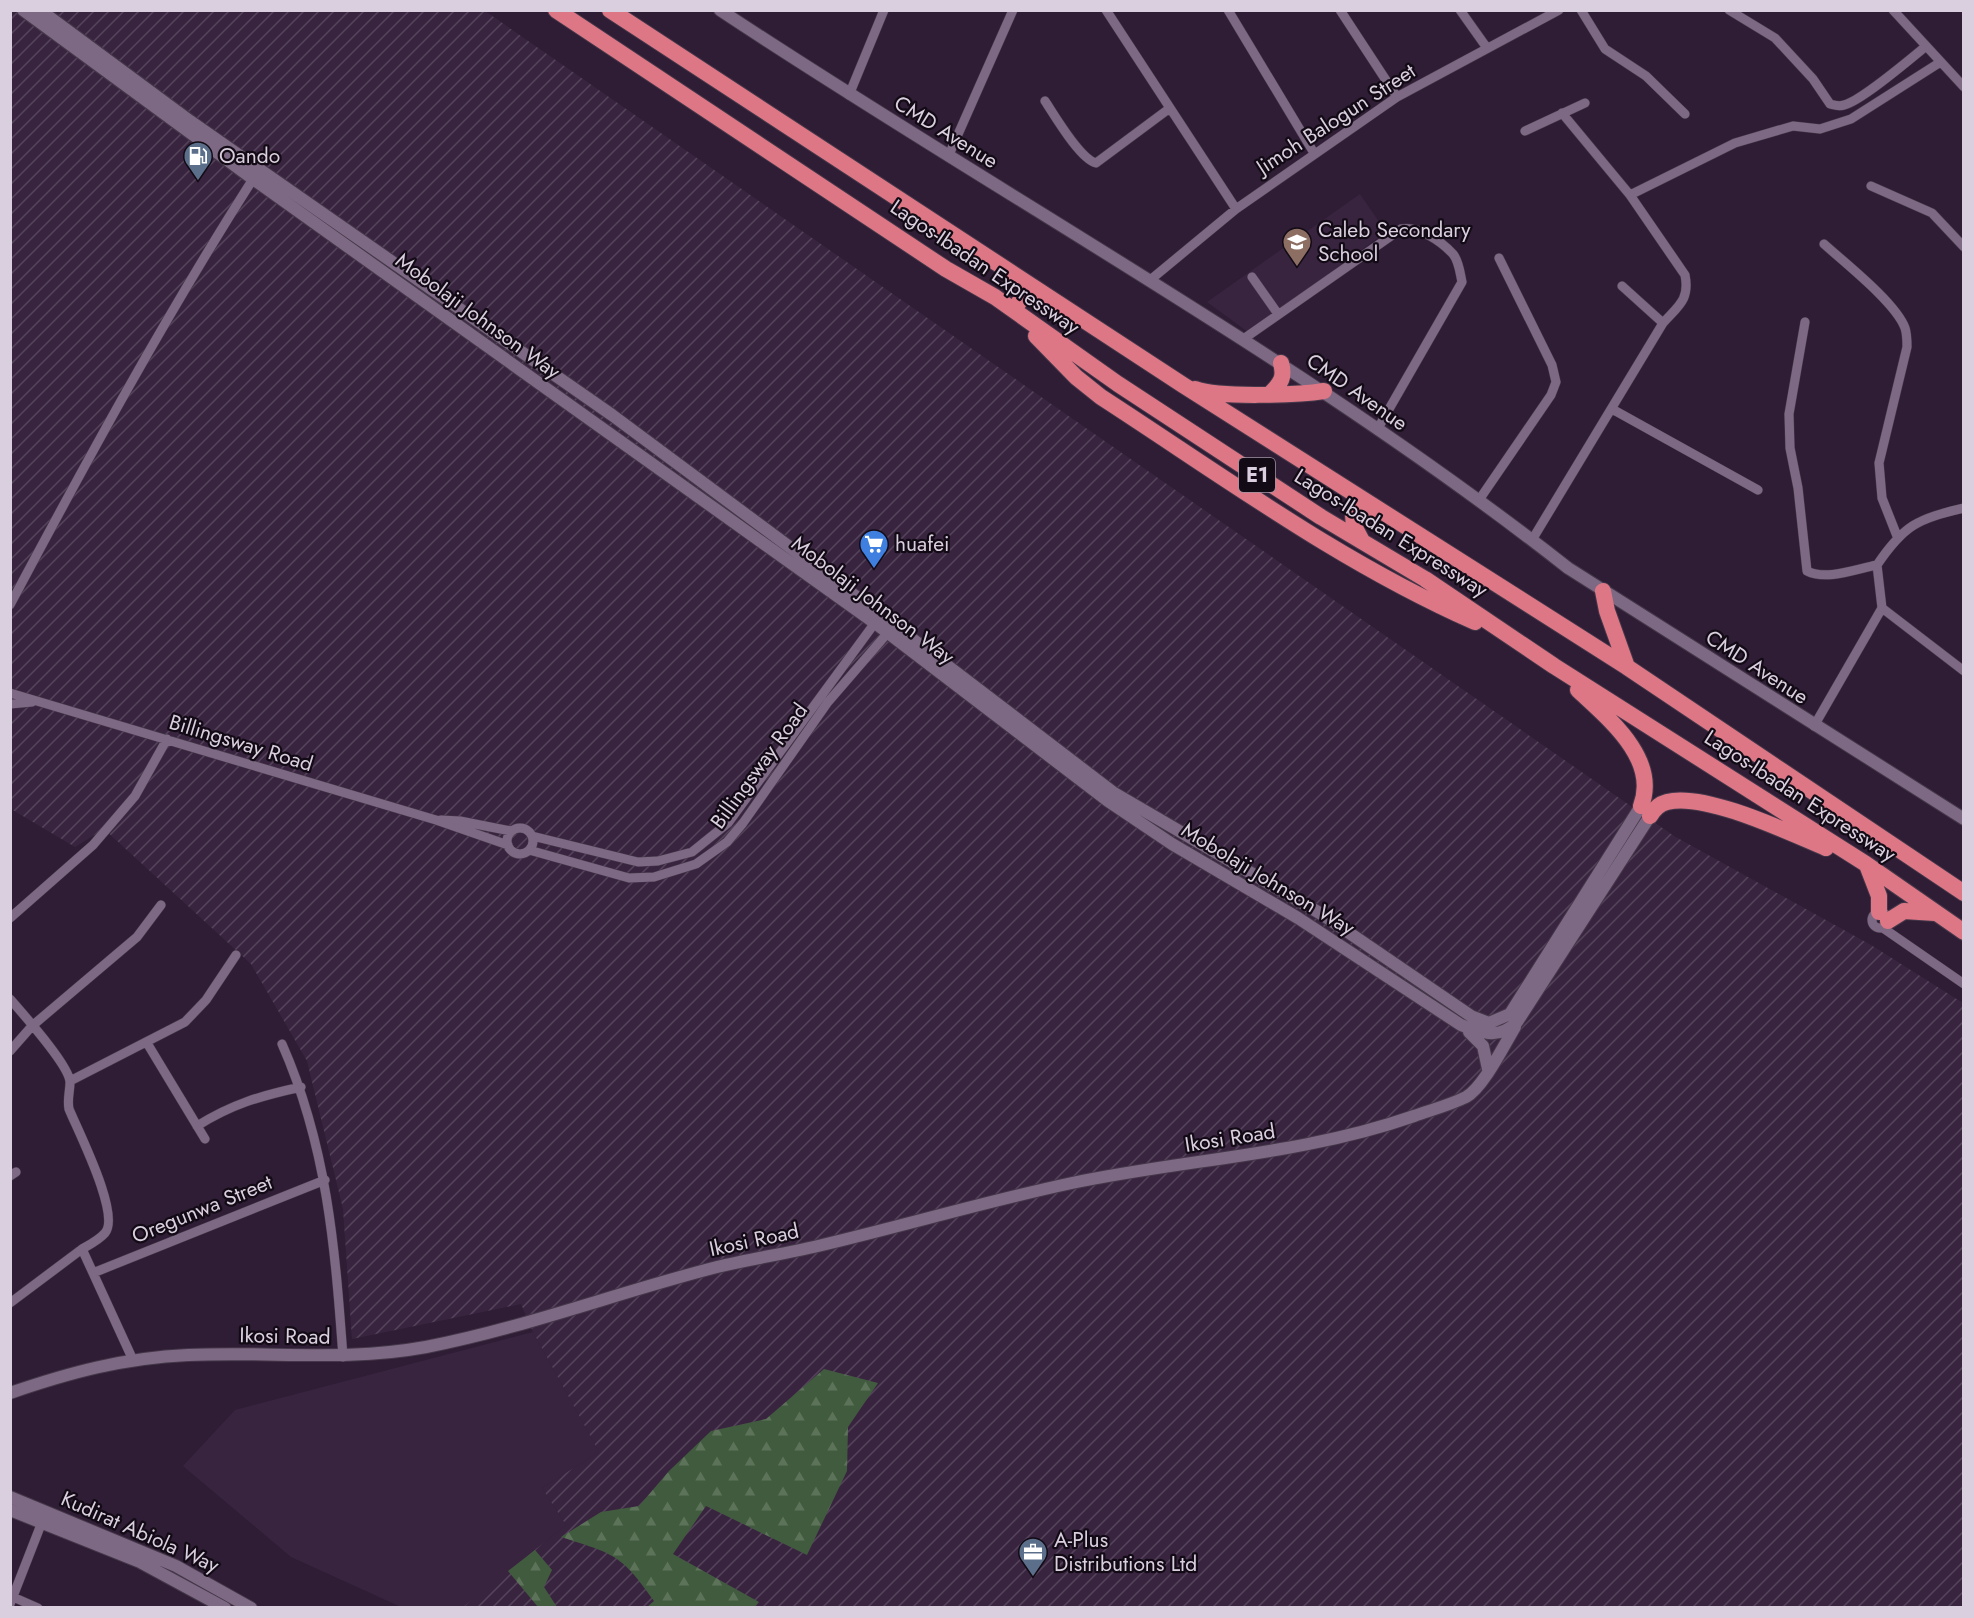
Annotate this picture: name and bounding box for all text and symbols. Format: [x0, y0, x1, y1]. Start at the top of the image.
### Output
street label: Jimoh Balogun Street [1248, 56, 1421, 183]
street label: CMD Avenue [888, 88, 1004, 176]
fuel station icon: Oando [182, 140, 214, 182]
place label: Oando [219, 141, 280, 171]
street label: Lagos-Ibadan Expressway [884, 192, 1086, 342]
place label: Caleb Secondary School [1318, 215, 1471, 269]
school or university icon: Caleb Secondary School [1281, 226, 1313, 268]
street label: Mobolaji Johnson Way [389, 246, 567, 387]
street label: CMD Avenue [1300, 346, 1414, 438]
road number: E1 [1239, 458, 1275, 492]
street label: Lagos-Ibadan Expressway [1289, 461, 1494, 605]
supermarket icon: huafei [858, 528, 890, 570]
street label: Mobolaji Johnson Way [785, 529, 962, 672]
place label: huafei [895, 529, 949, 559]
street label: CMD Avenue [1700, 622, 1815, 712]
street label: Billingsway Road [703, 697, 815, 835]
street label: Billingsway Road [165, 707, 317, 779]
street label: Lagos-Ibadan Expressway [1698, 723, 1902, 870]
street label: Mobolaji Johnson Way [1176, 815, 1361, 943]
street label: Ikosi Road [1183, 1116, 1277, 1160]
street label: Oregunwa Street [127, 1167, 277, 1251]
street label: Ikosi Road [706, 1216, 802, 1264]
street label: Ikosi Road [239, 1320, 331, 1352]
street label: Kudirat Abiola Way [56, 1484, 225, 1581]
place label: A-Plus Distributions Ltd [1054, 1525, 1197, 1579]
office icon: A-Plus Distributions Ltd [1017, 1536, 1049, 1578]

